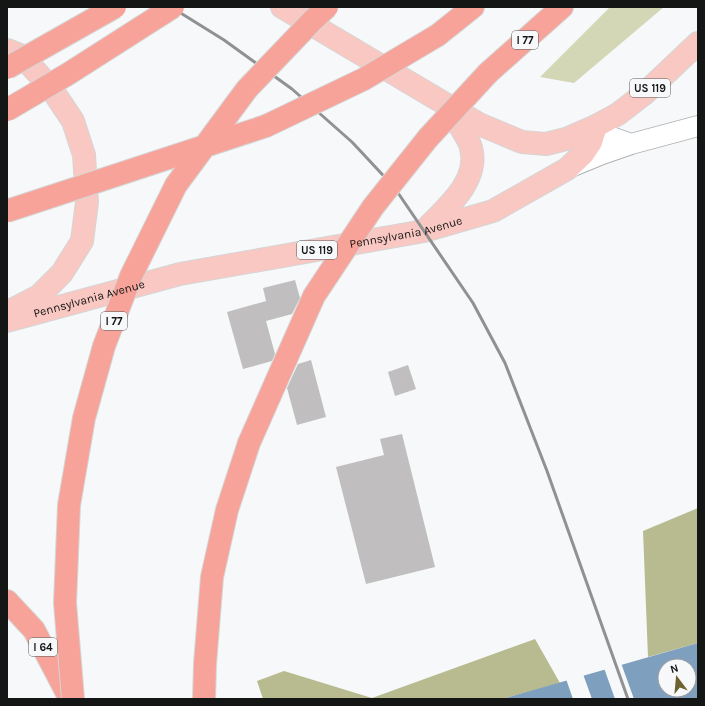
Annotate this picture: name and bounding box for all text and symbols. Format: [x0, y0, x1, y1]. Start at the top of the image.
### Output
road number: I 77 [512, 31, 538, 49]
road number: US 119 [630, 79, 670, 97]
street label: Pennsylvania Avenue [348, 213, 464, 251]
road number: US 119 [297, 241, 337, 259]
street label: Pennsylvania Avenue [32, 277, 146, 321]
road number: I 77 [101, 312, 127, 330]
road number: I 64 [29, 638, 57, 656]
north arrow [657, 658, 697, 698]
text: N [669, 662, 680, 676]

